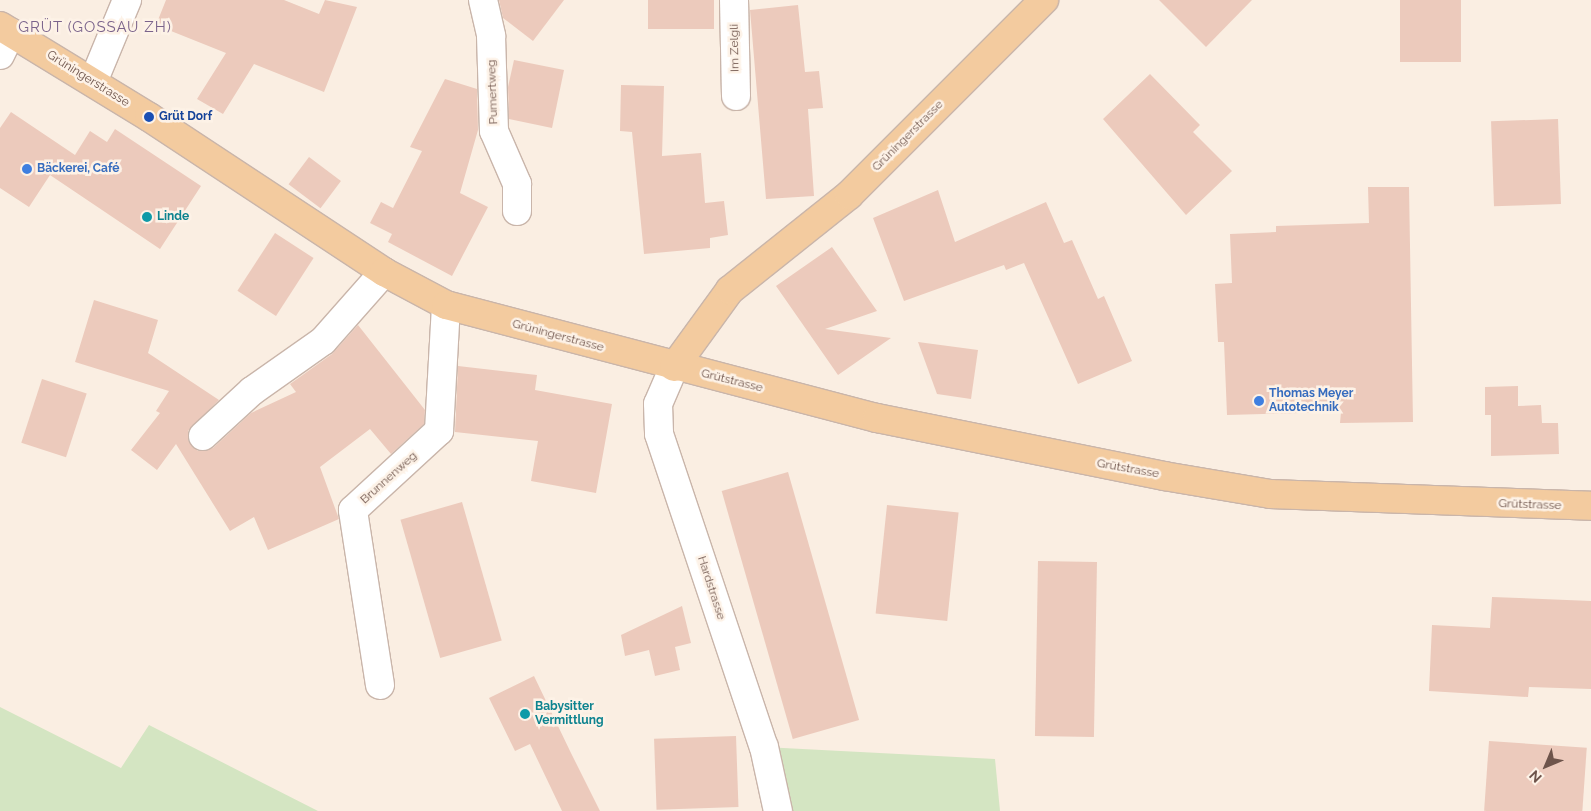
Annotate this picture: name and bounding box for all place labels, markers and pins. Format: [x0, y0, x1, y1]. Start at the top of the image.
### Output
place label: Grüt Dorf [159, 110, 212, 124]
marker: Grüt Dorf [143, 111, 155, 123]
place label: Bäckerei, Café [37, 162, 120, 176]
marker: Bäckerei, Café [21, 163, 33, 175]
place label: Linde [157, 210, 189, 224]
marker: Linde [141, 211, 153, 223]
place label: Thomas Meyer Autotechnik [1269, 387, 1353, 415]
marker: Thomas Meyer Autotechnik [1253, 395, 1265, 407]
place label: Babysitter Vermittlung [535, 700, 604, 728]
marker: Babysitter Vermittlung [519, 708, 531, 720]

